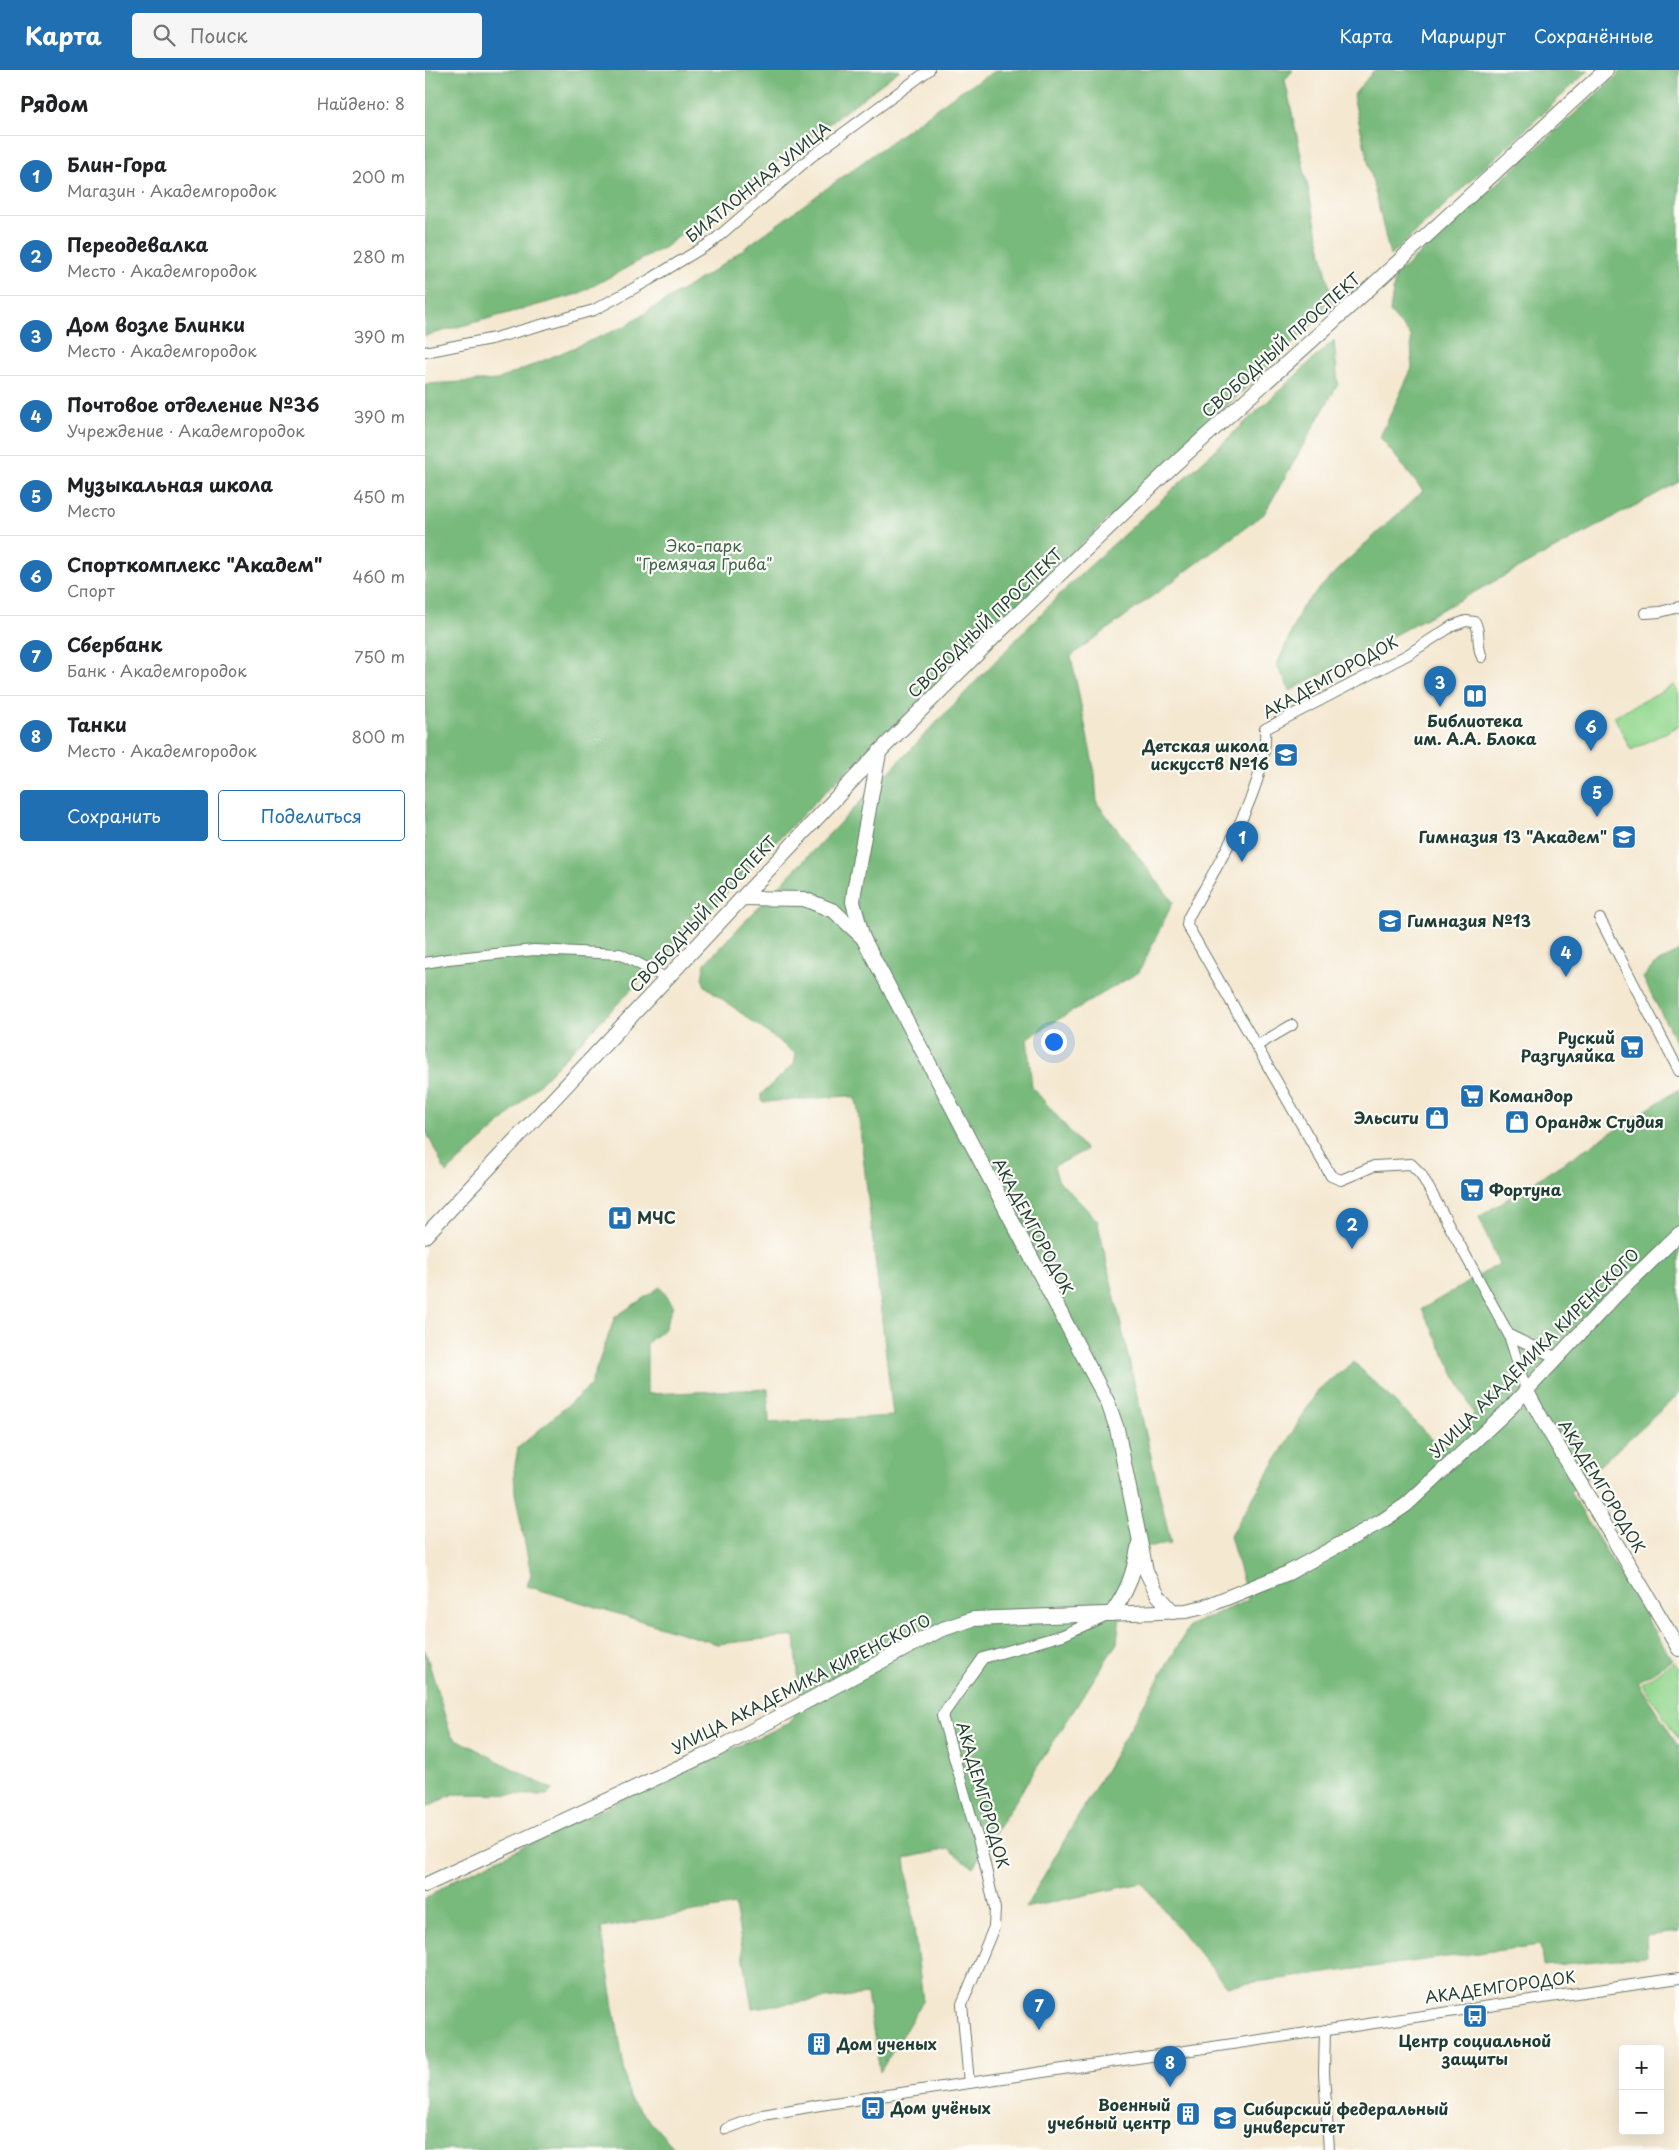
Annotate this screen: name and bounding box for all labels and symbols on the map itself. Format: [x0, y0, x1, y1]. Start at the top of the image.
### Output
street label: БИАТЛОННАЯ УЛИЦА [680, 115, 835, 247]
street label: СВОБОДНЫЙ ПРОСПЕКТ [1195, 266, 1365, 422]
park label: Эко-парк "Гремячая Грива" [635, 533, 773, 575]
street label: СВОБОДНЫЙ ПРОСПЕКТ [902, 542, 1067, 703]
street label: АКАДЕМГОРОДОК [1257, 629, 1402, 723]
pin: 3 [1424, 666, 1456, 707]
library icon: Библиотека им. А.А. Блока [1462, 683, 1488, 709]
place label: Библиотека им. А.А. Блока [1414, 708, 1537, 750]
pin: 6 [1575, 710, 1607, 751]
place label: Детская школа искусств №16 [1142, 733, 1269, 775]
school or university icon: Детская школа искусств №16 [1273, 742, 1299, 768]
pin: 5 [1581, 776, 1613, 817]
pin: 1 [1226, 821, 1258, 862]
place label: Гимназия 13 "Академ" [1418, 824, 1607, 848]
school or university icon: Гимназия 13 "Академ" [1611, 824, 1637, 850]
street label: СВОБОДНЫЙ ПРОСПЕКТ [623, 829, 782, 997]
school or university icon: Гимназия №13 [1377, 908, 1403, 934]
place label: Гимназия №13 [1407, 908, 1531, 932]
pin: 4 [1550, 936, 1582, 977]
place label: Руский Разгуляйка [1521, 1025, 1615, 1067]
your location [1041, 1029, 1067, 1055]
supermarket icon: Руский Разгуляйка [1619, 1034, 1645, 1060]
supermarket icon: Командор [1459, 1083, 1485, 1109]
place label: Командор [1489, 1083, 1573, 1107]
place label: Эльсити [1354, 1105, 1419, 1129]
shop icon: Эльсити [1424, 1105, 1450, 1131]
shop icon: Орандж Студия [1504, 1109, 1530, 1135]
place label: Орандж Студия [1535, 1109, 1664, 1133]
street label: АКАДЕМГОРОДОК [988, 1153, 1080, 1298]
supermarket icon: Фортуна [1459, 1177, 1485, 1203]
place label: Фортуна [1489, 1177, 1562, 1201]
hospital icon: МЧС [607, 1205, 633, 1231]
place label: МЧС [637, 1205, 676, 1229]
pin: 2 [1336, 1208, 1368, 1249]
street label: УЛИЦА АКАДЕМИКА КИРЕНСКОГО [1423, 1242, 1644, 1463]
street label: АКАДЕМГОРОДОК [1554, 1414, 1652, 1557]
street label: УЛИЦА АКАДЕМИКА КИРЕНСКОГО [667, 1607, 934, 1759]
street label: АКАДЕМГОРОДОК [952, 1719, 1016, 1871]
street label: АКАДЕМГОРОДОК [1423, 1964, 1577, 2008]
pin: 7 [1023, 1989, 1055, 2030]
bus stop icon: Центр социальной защиты [1462, 2003, 1488, 2029]
place label: Центр социальной защиты [1399, 2028, 1551, 2070]
building icon: Дом ученых [806, 2031, 832, 2057]
place label: Дом ученых [836, 2031, 937, 2055]
pin: 8 [1154, 2046, 1186, 2087]
place label: Военный учебный центр [1047, 2092, 1171, 2134]
bus stop icon: Дом учёных [860, 2095, 886, 2121]
place label: Дом учёных [890, 2095, 991, 2119]
place label: Сибирский федеральный университет [1243, 2096, 1449, 2138]
building icon: Военный учебный центр [1175, 2101, 1201, 2127]
school or university icon: Сибирский федеральный университет [1212, 2105, 1238, 2131]

